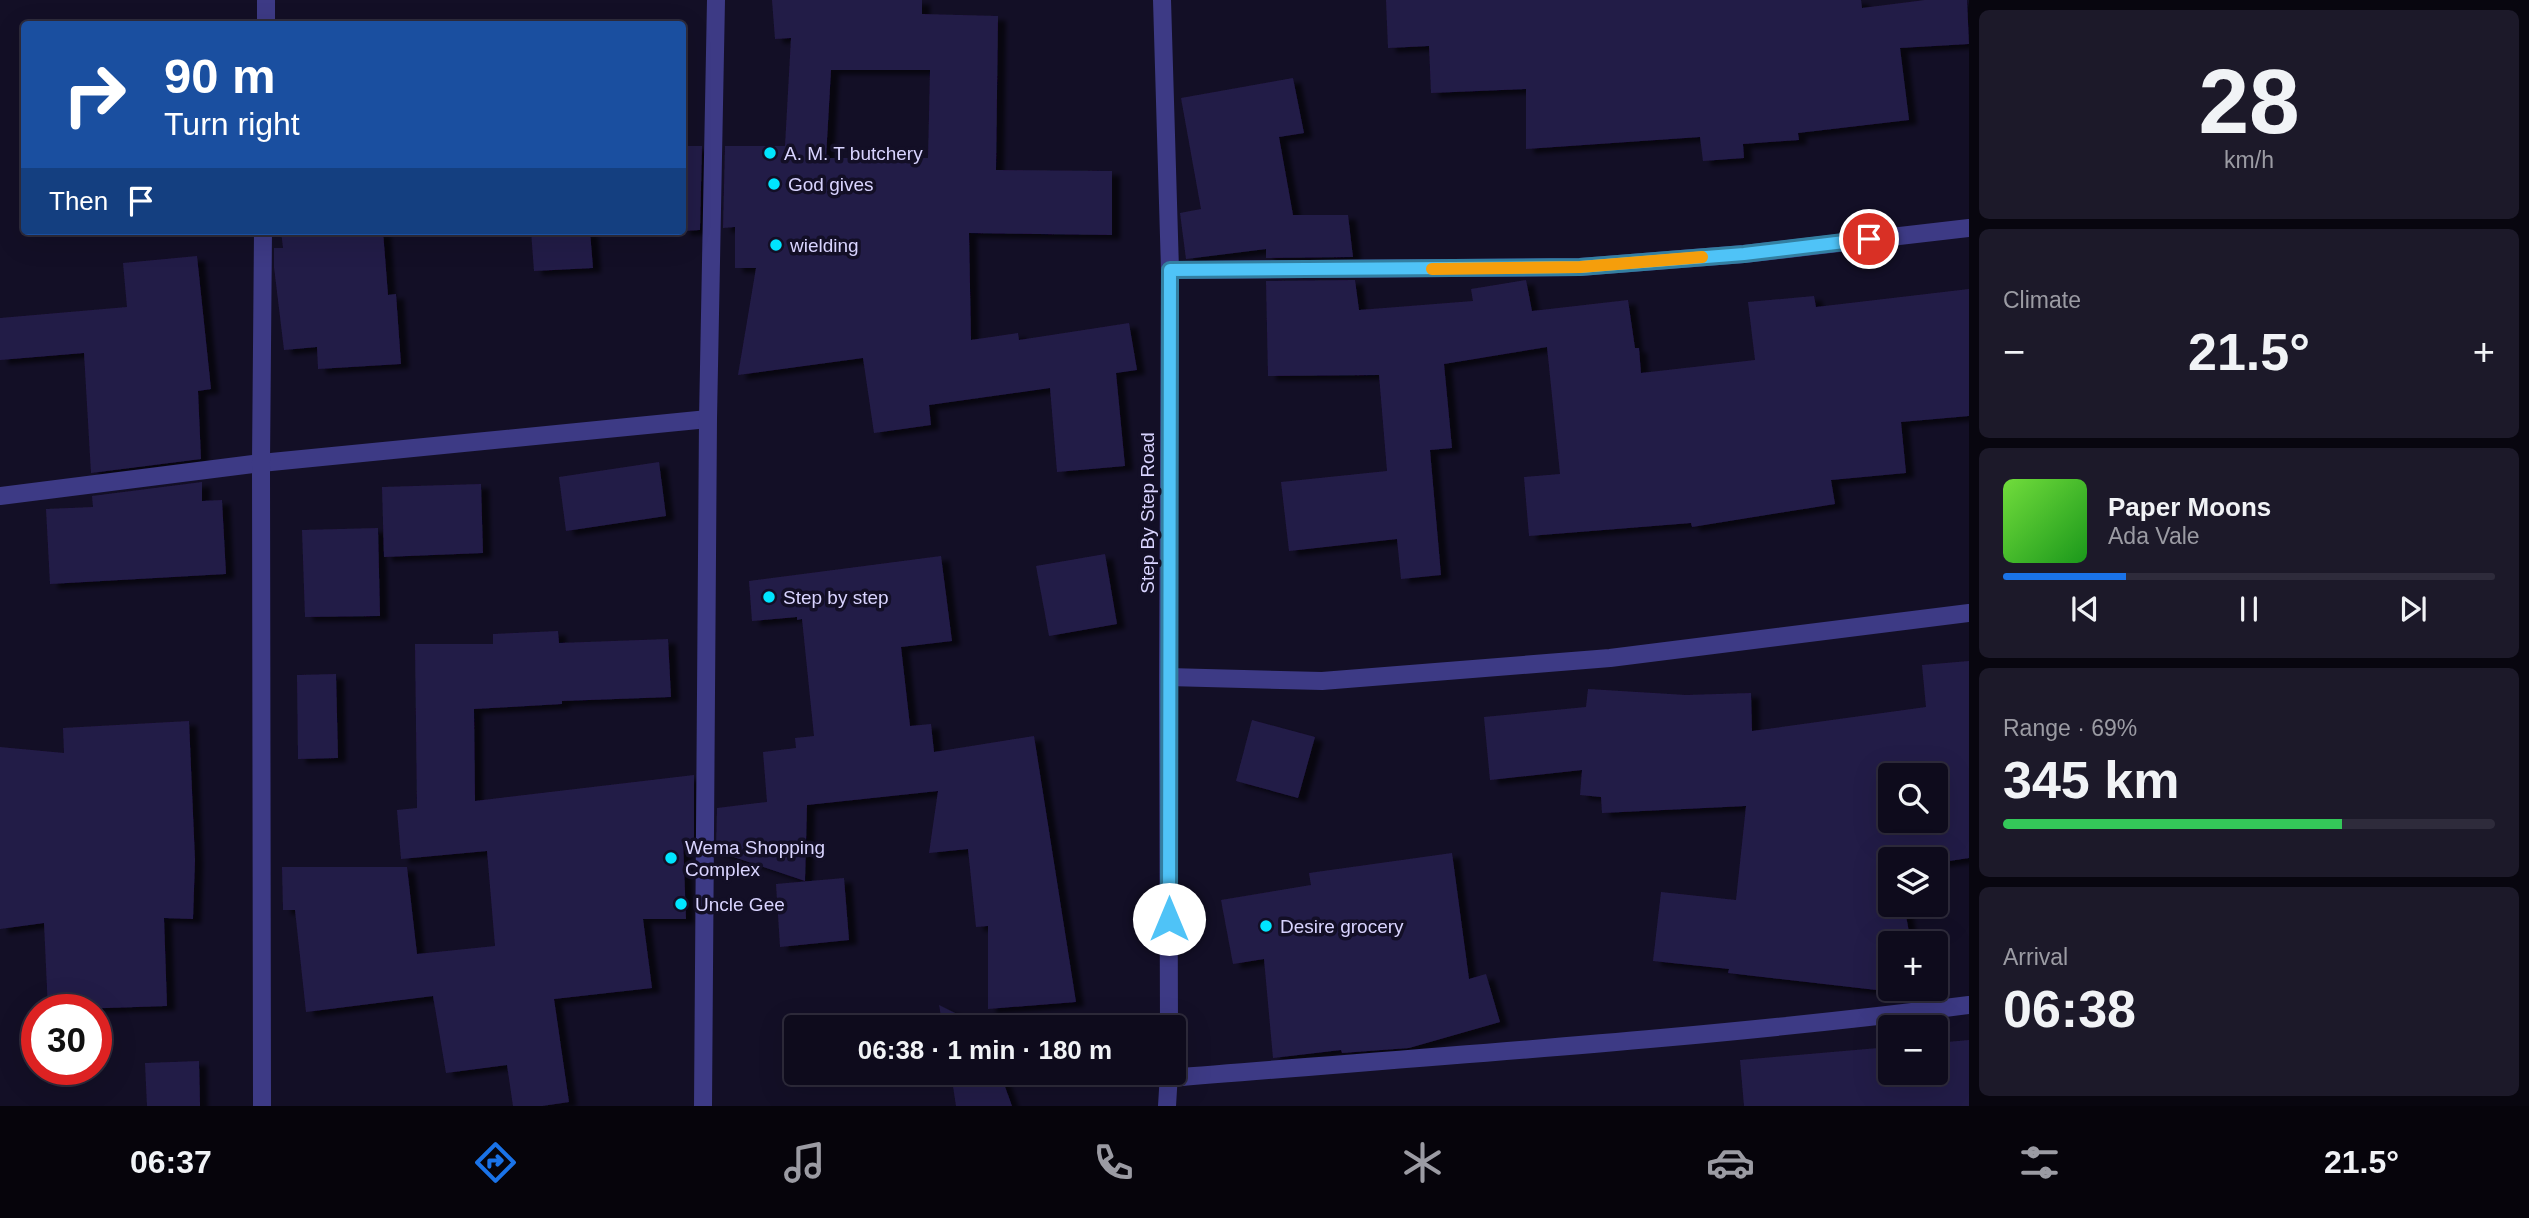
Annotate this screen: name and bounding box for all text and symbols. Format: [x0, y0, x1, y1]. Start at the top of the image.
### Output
icon: right [49, 49, 140, 140]
text: 90 m [164, 49, 276, 103]
text: 28 [2198, 51, 2300, 152]
text: Turn right [164, 106, 300, 142]
place label: A. M. T butchery [784, 143, 923, 164]
marker: A. M. T butchery [762, 145, 778, 161]
text: km/h [2224, 147, 2274, 173]
place label: God gives [788, 174, 874, 195]
marker: God gives [766, 176, 782, 192]
icon: arrive [122, 182, 160, 220]
text: Then [49, 186, 108, 216]
pin [1839, 209, 1899, 269]
icon: arrive [1850, 220, 1888, 258]
place label: wielding [789, 235, 859, 256]
marker: wielding [768, 237, 784, 253]
text: Climate [2003, 287, 2081, 313]
text: 21.5° [2188, 323, 2310, 381]
text: − [2003, 331, 2025, 373]
text: + [2473, 331, 2495, 373]
street label: Step By Step Road [1137, 432, 1158, 594]
text: Paper Moons [2108, 492, 2271, 522]
text: Ada Vale [2108, 523, 2200, 549]
place label: Step by step [783, 587, 889, 608]
marker: Step by step [761, 589, 777, 605]
icon: previous [2066, 590, 2104, 628]
icon: pause [2230, 590, 2268, 628]
icon: next [2394, 590, 2432, 628]
text: Range · 69% [2003, 715, 2137, 741]
text: 345 km [2003, 751, 2179, 809]
map controls [1878, 763, 1948, 1085]
button: search [1878, 763, 1948, 833]
place label: Wema Shopping Complex [685, 837, 825, 880]
button: layers [1878, 847, 1948, 917]
marker: Wema Shopping Complex [663, 850, 679, 866]
position arrow [1132, 882, 1206, 956]
place label: Uncle Gee [695, 894, 785, 915]
marker: Uncle Gee [673, 896, 689, 912]
place label: Desire grocery [1280, 916, 1404, 937]
marker: Desire grocery [1258, 918, 1274, 934]
button: + [1878, 931, 1948, 1001]
text: Arrival [2003, 944, 2068, 970]
text: 06:38 [2003, 980, 2136, 1038]
speed limit sign: 30 [21, 994, 112, 1085]
button: − [1878, 1015, 1948, 1085]
text: 06:38 · 1 min · 180 m [858, 1035, 1112, 1065]
icon: directions [471, 1138, 520, 1187]
icon: music [780, 1138, 829, 1187]
icon: phone [1089, 1138, 1138, 1187]
icon: climate [1398, 1138, 1447, 1187]
icon: car [1706, 1138, 1755, 1187]
icon: filters [2015, 1138, 2064, 1187]
text: 06:37 [130, 1144, 212, 1180]
text: 21.5° [2324, 1144, 2399, 1180]

